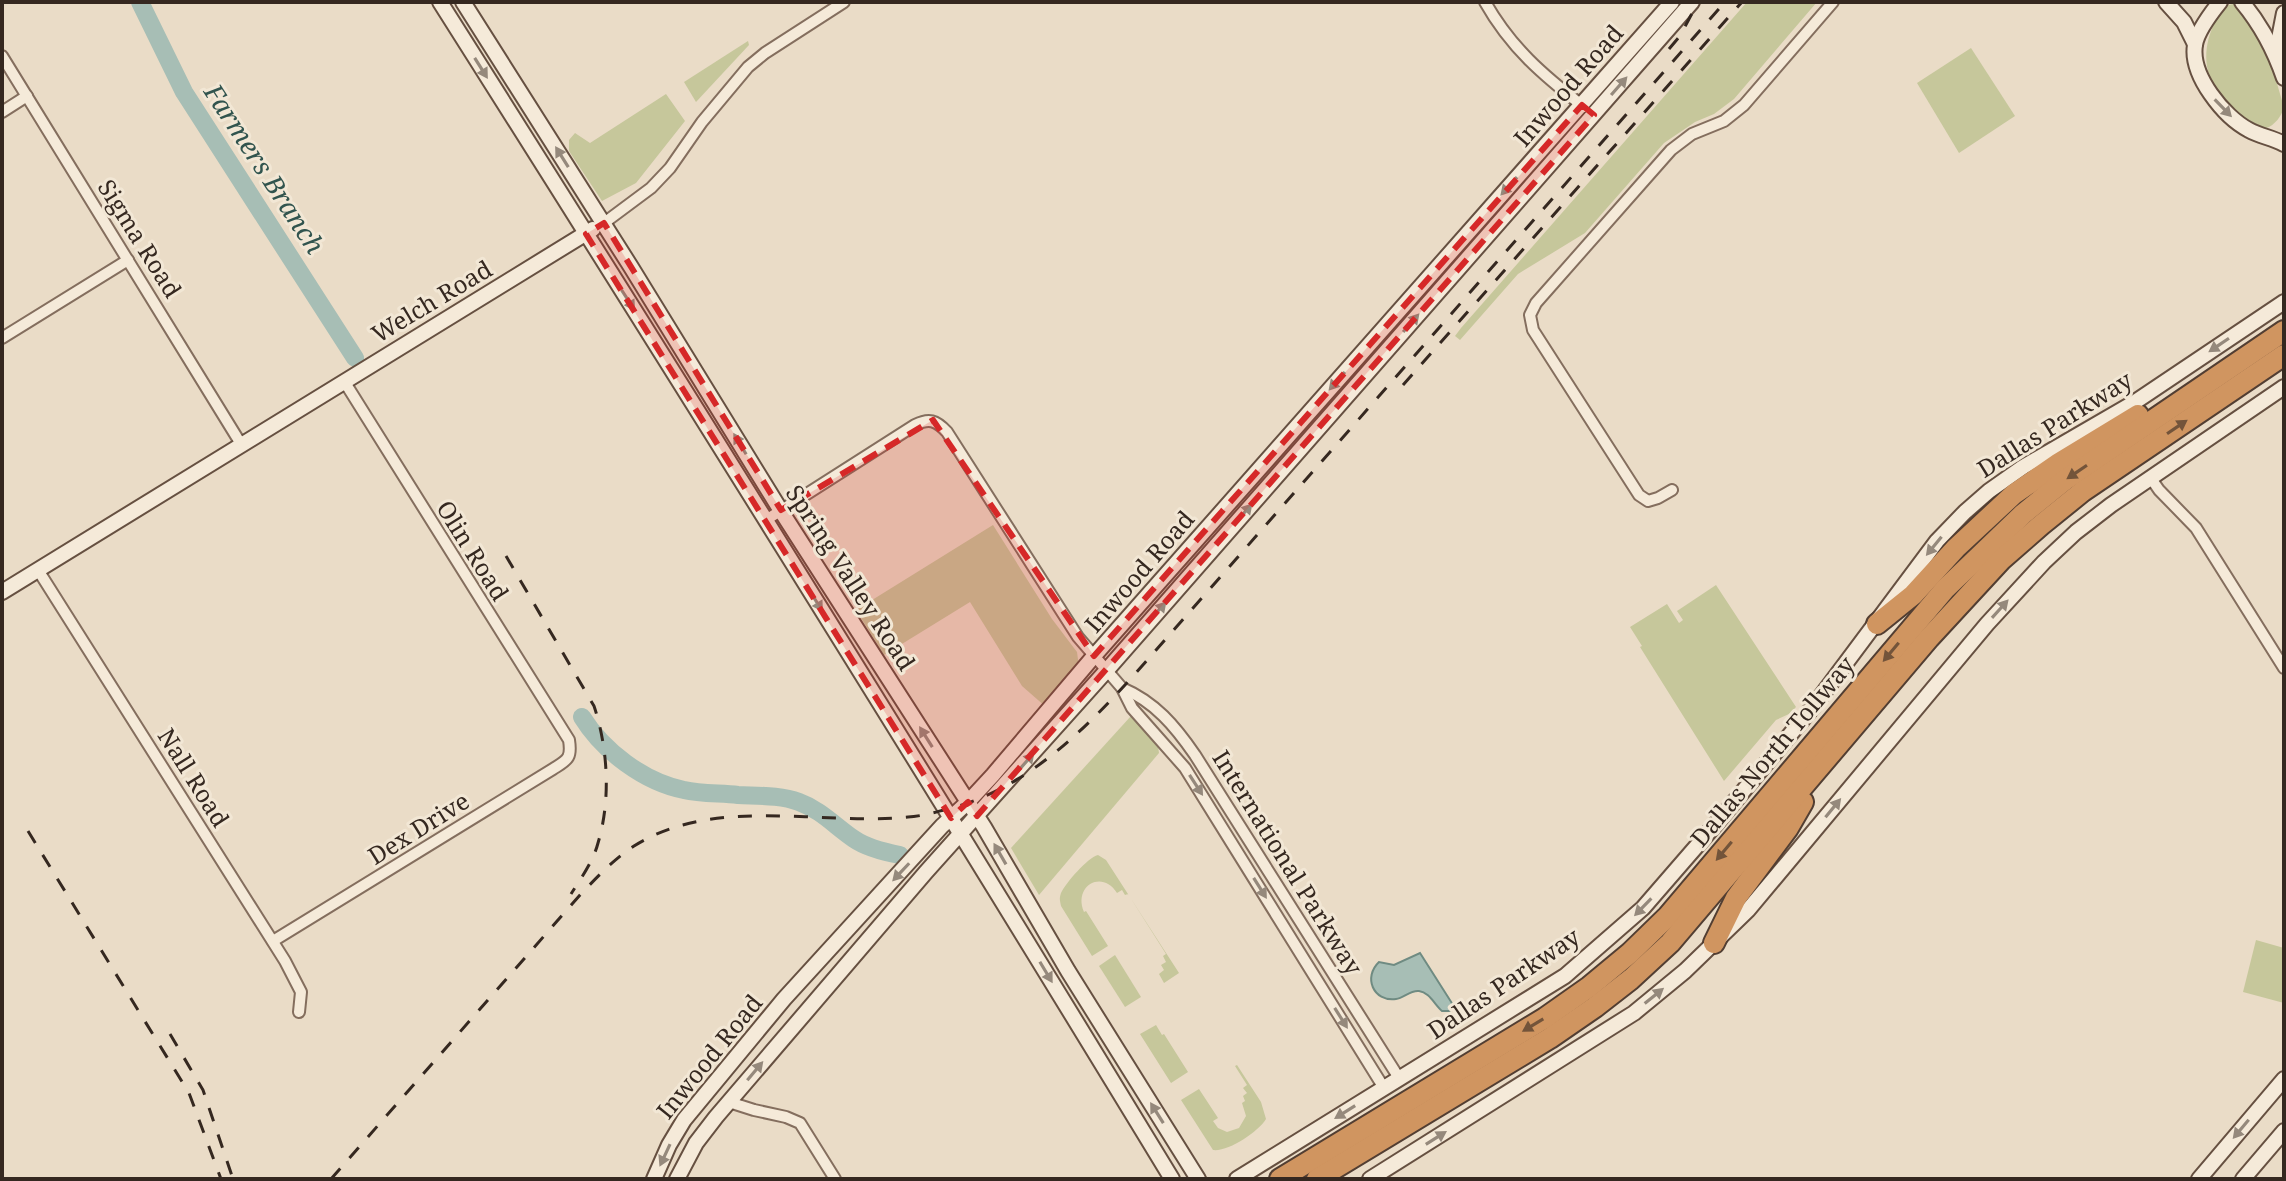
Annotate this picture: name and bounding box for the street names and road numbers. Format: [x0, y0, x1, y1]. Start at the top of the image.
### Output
street label: Inwood Road [1506, 17, 1630, 153]
street label: Sigma Road [91, 173, 190, 304]
street label: Welch Road [365, 252, 498, 350]
street label: Dallas Parkway [1970, 363, 2138, 485]
street label: Spring Valley Road [779, 478, 924, 677]
street label: Olin Road [429, 494, 517, 607]
street label: Inwood Road [1077, 503, 1201, 639]
street label: Dallas North Tollway [1682, 648, 1862, 853]
street label: Nall Road [151, 721, 238, 833]
street label: International Parkway [1206, 744, 1371, 981]
street label: Dex Drive [361, 784, 475, 872]
street label: Dallas Parkway [1421, 919, 1586, 1046]
street label: Inwood Road [648, 987, 769, 1125]

